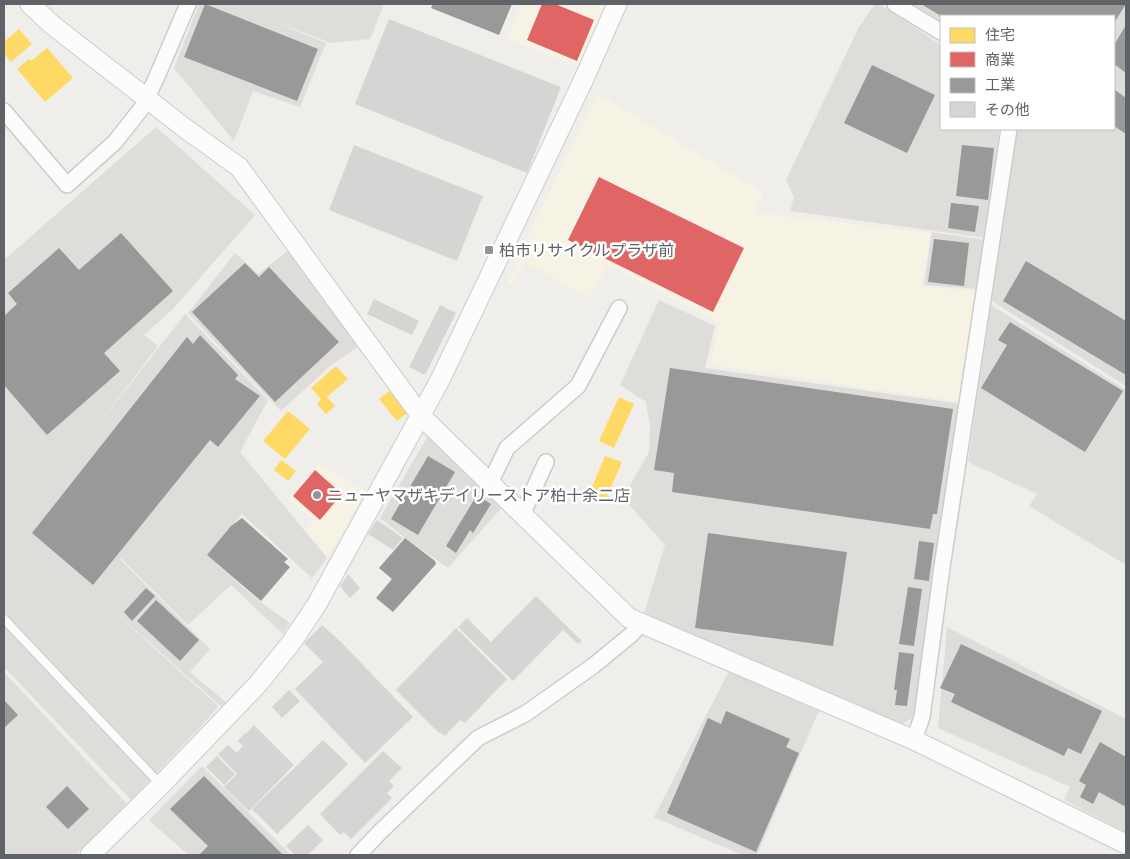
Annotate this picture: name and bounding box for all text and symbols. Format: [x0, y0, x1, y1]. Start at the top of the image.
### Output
legend [940, 15, 1115, 130]
text: 住宅 [985, 26, 1015, 43]
text: 商業 [985, 51, 1015, 68]
text: 工業 [985, 76, 1015, 93]
text: その他 [985, 101, 1030, 118]
place label: 柏市リサイクルプラザ前 [499, 242, 674, 259]
marker: 柏市リサイクルプラザ前 [483, 244, 495, 256]
place label: ニューヤマザキデイリーストア柏十余二店 [327, 487, 630, 504]
marker: ニューヤマザキデイリーストア柏十余二店 [311, 489, 323, 501]

